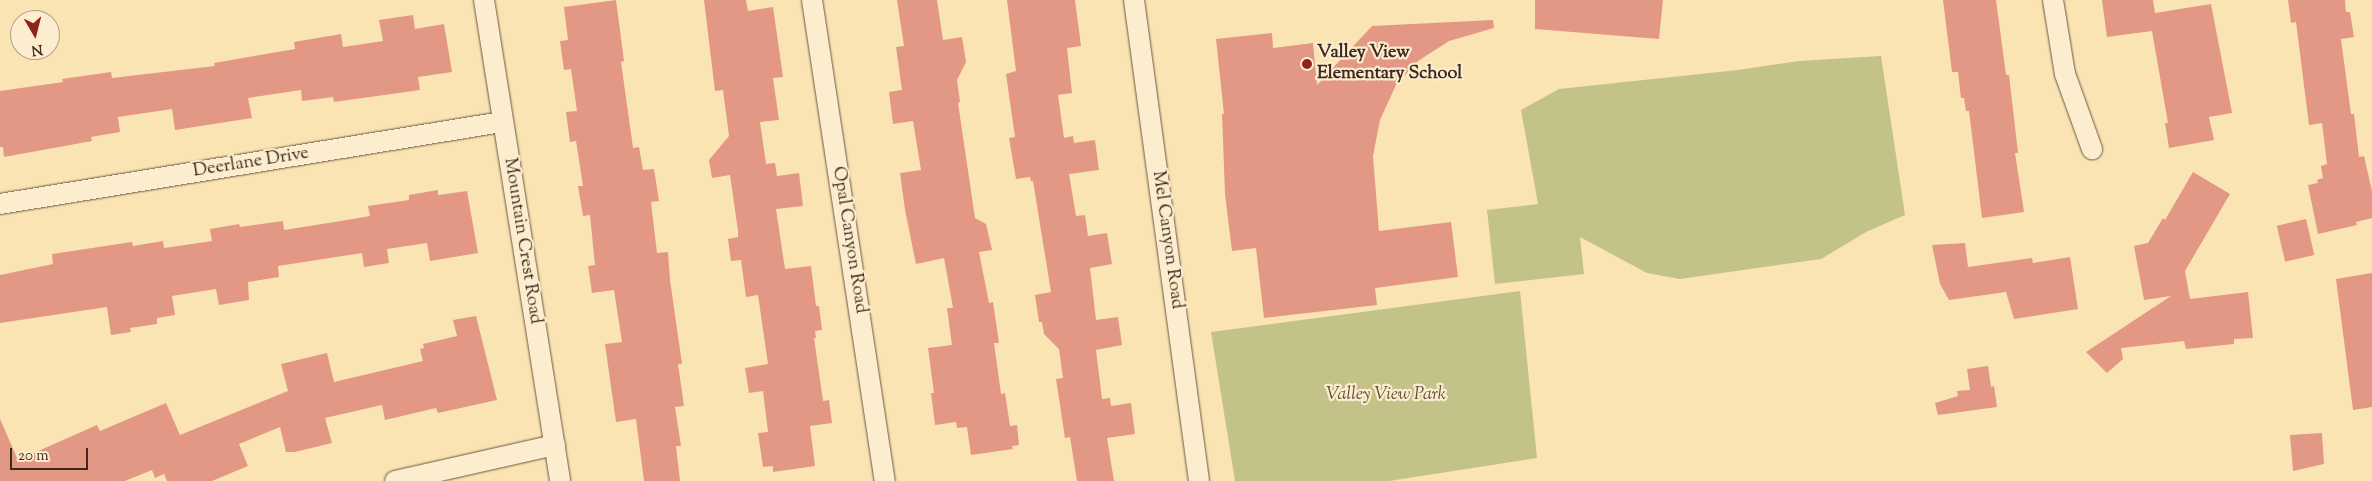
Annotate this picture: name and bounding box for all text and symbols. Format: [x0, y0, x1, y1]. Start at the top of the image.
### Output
north arrow [10, 10, 60, 60]
text: N [30, 38, 44, 60]
place label: Valley View Elementary School [1317, 43, 1462, 86]
marker: Valley View Elementary School [1301, 58, 1313, 70]
street label: Deerlane Drive [192, 143, 310, 183]
street label: Mountain Crest Road [498, 156, 546, 326]
street label: Opal Canyon Road [827, 165, 871, 315]
street label: Mel Canyon Road [1147, 169, 1187, 311]
park label: Valley View Park [1326, 384, 1446, 406]
scale bar [12, 438, 90, 470]
text: 20 m [18, 446, 49, 467]

